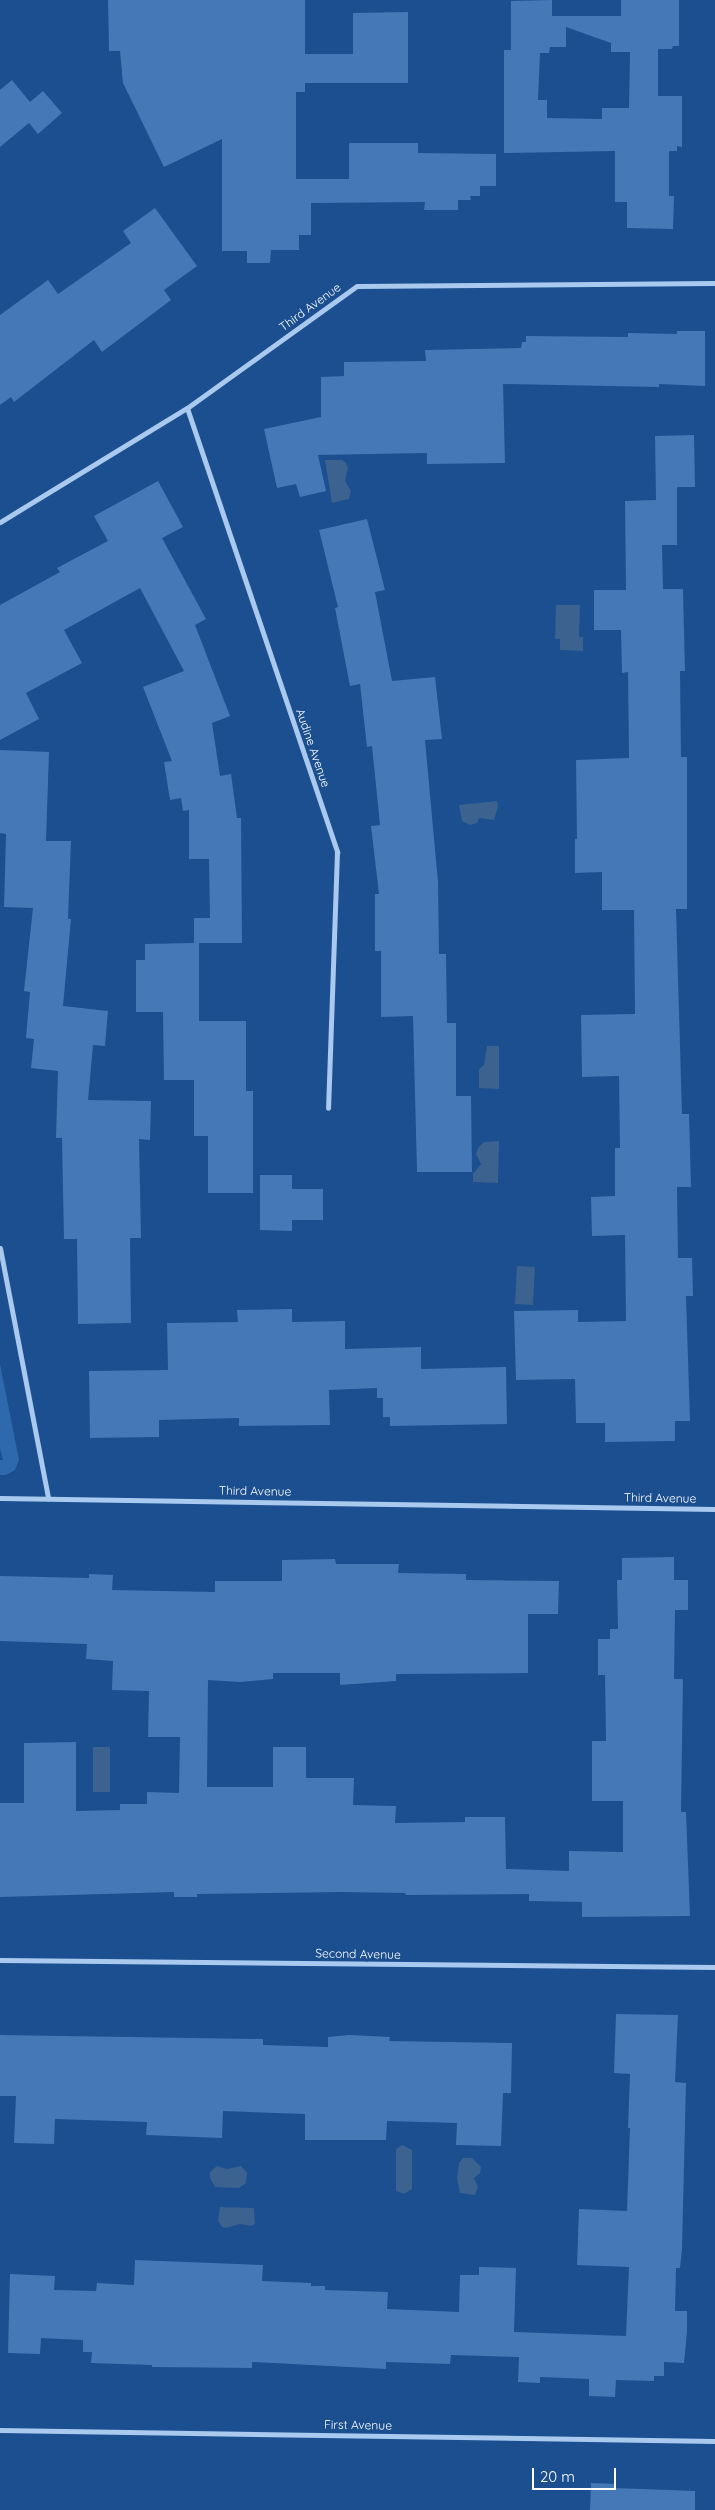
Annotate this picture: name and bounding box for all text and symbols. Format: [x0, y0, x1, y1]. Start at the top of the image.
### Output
street label: Third Avenue [276, 280, 344, 334]
street label: Audine Avenue [293, 707, 333, 789]
street label: Third Avenue [219, 1483, 291, 1499]
street label: Third Avenue [624, 1490, 696, 1506]
street label: Second Avenue [315, 1946, 401, 1962]
street label: First Avenue [324, 2417, 392, 2433]
scale bar [535, 2458, 619, 2490]
text: 20 m [540, 2467, 575, 2486]

